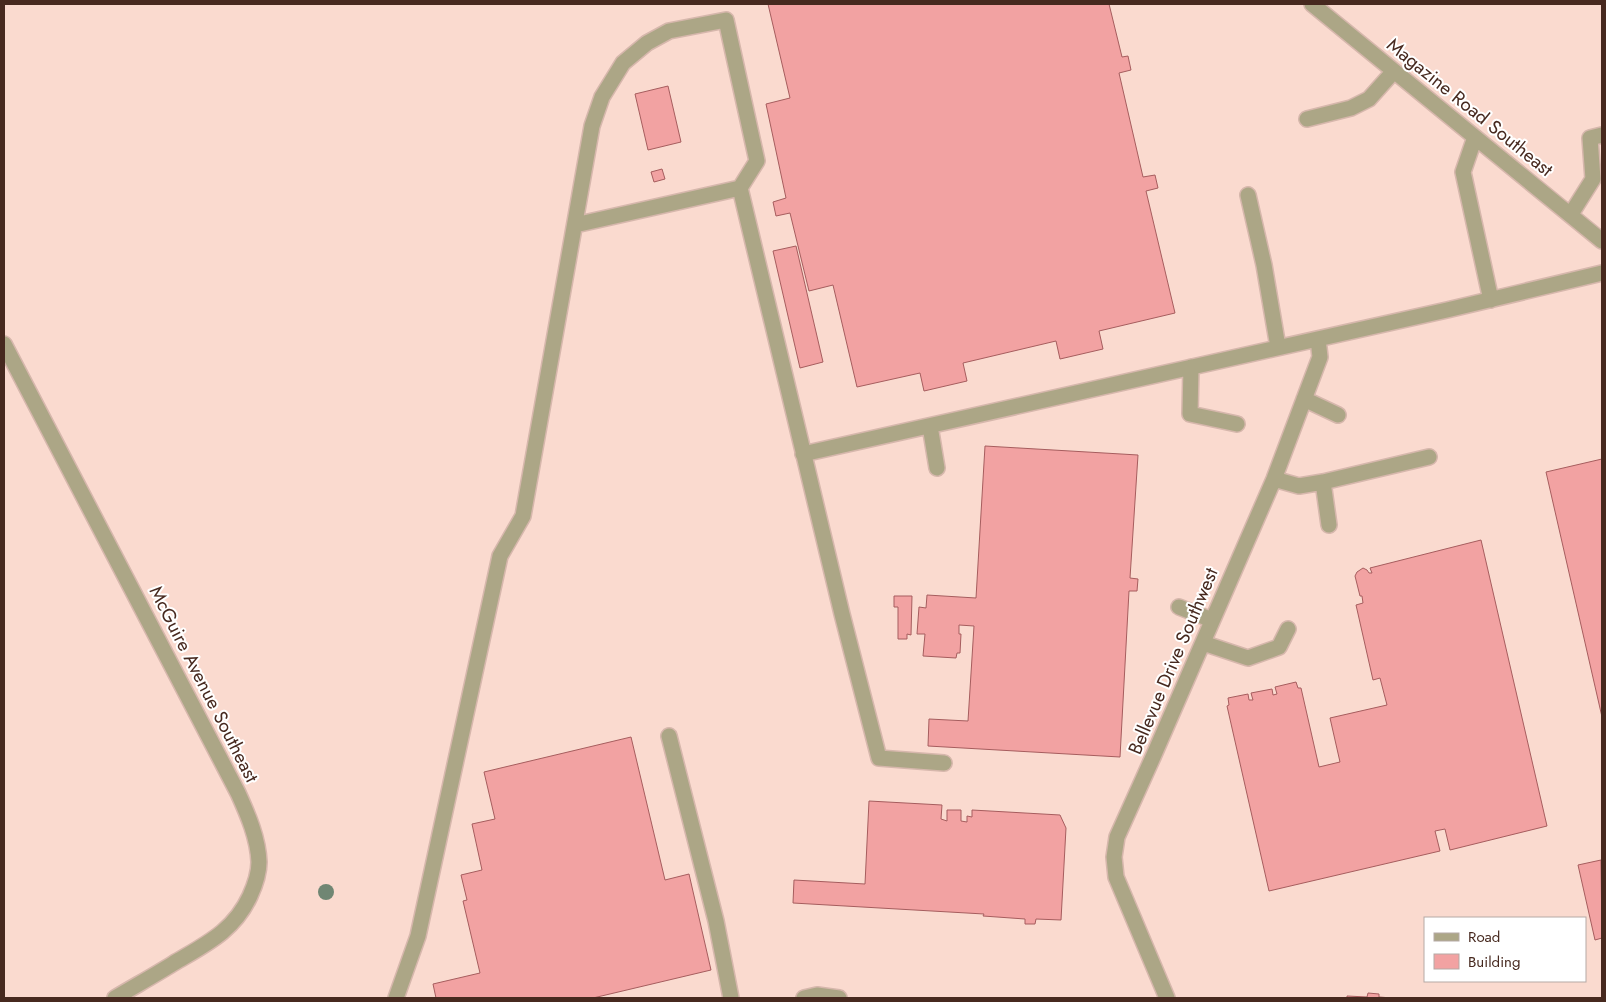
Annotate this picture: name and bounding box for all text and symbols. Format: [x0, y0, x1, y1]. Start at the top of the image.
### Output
street label: Magazine Road Southeast [1381, 31, 1559, 183]
street label: Bellevue Drive Southwest [1121, 563, 1225, 758]
street label: McGuire Avenue Southeast [143, 581, 266, 787]
legend [1424, 917, 1586, 982]
text: Road [1468, 926, 1500, 948]
text: Building [1468, 951, 1520, 973]

